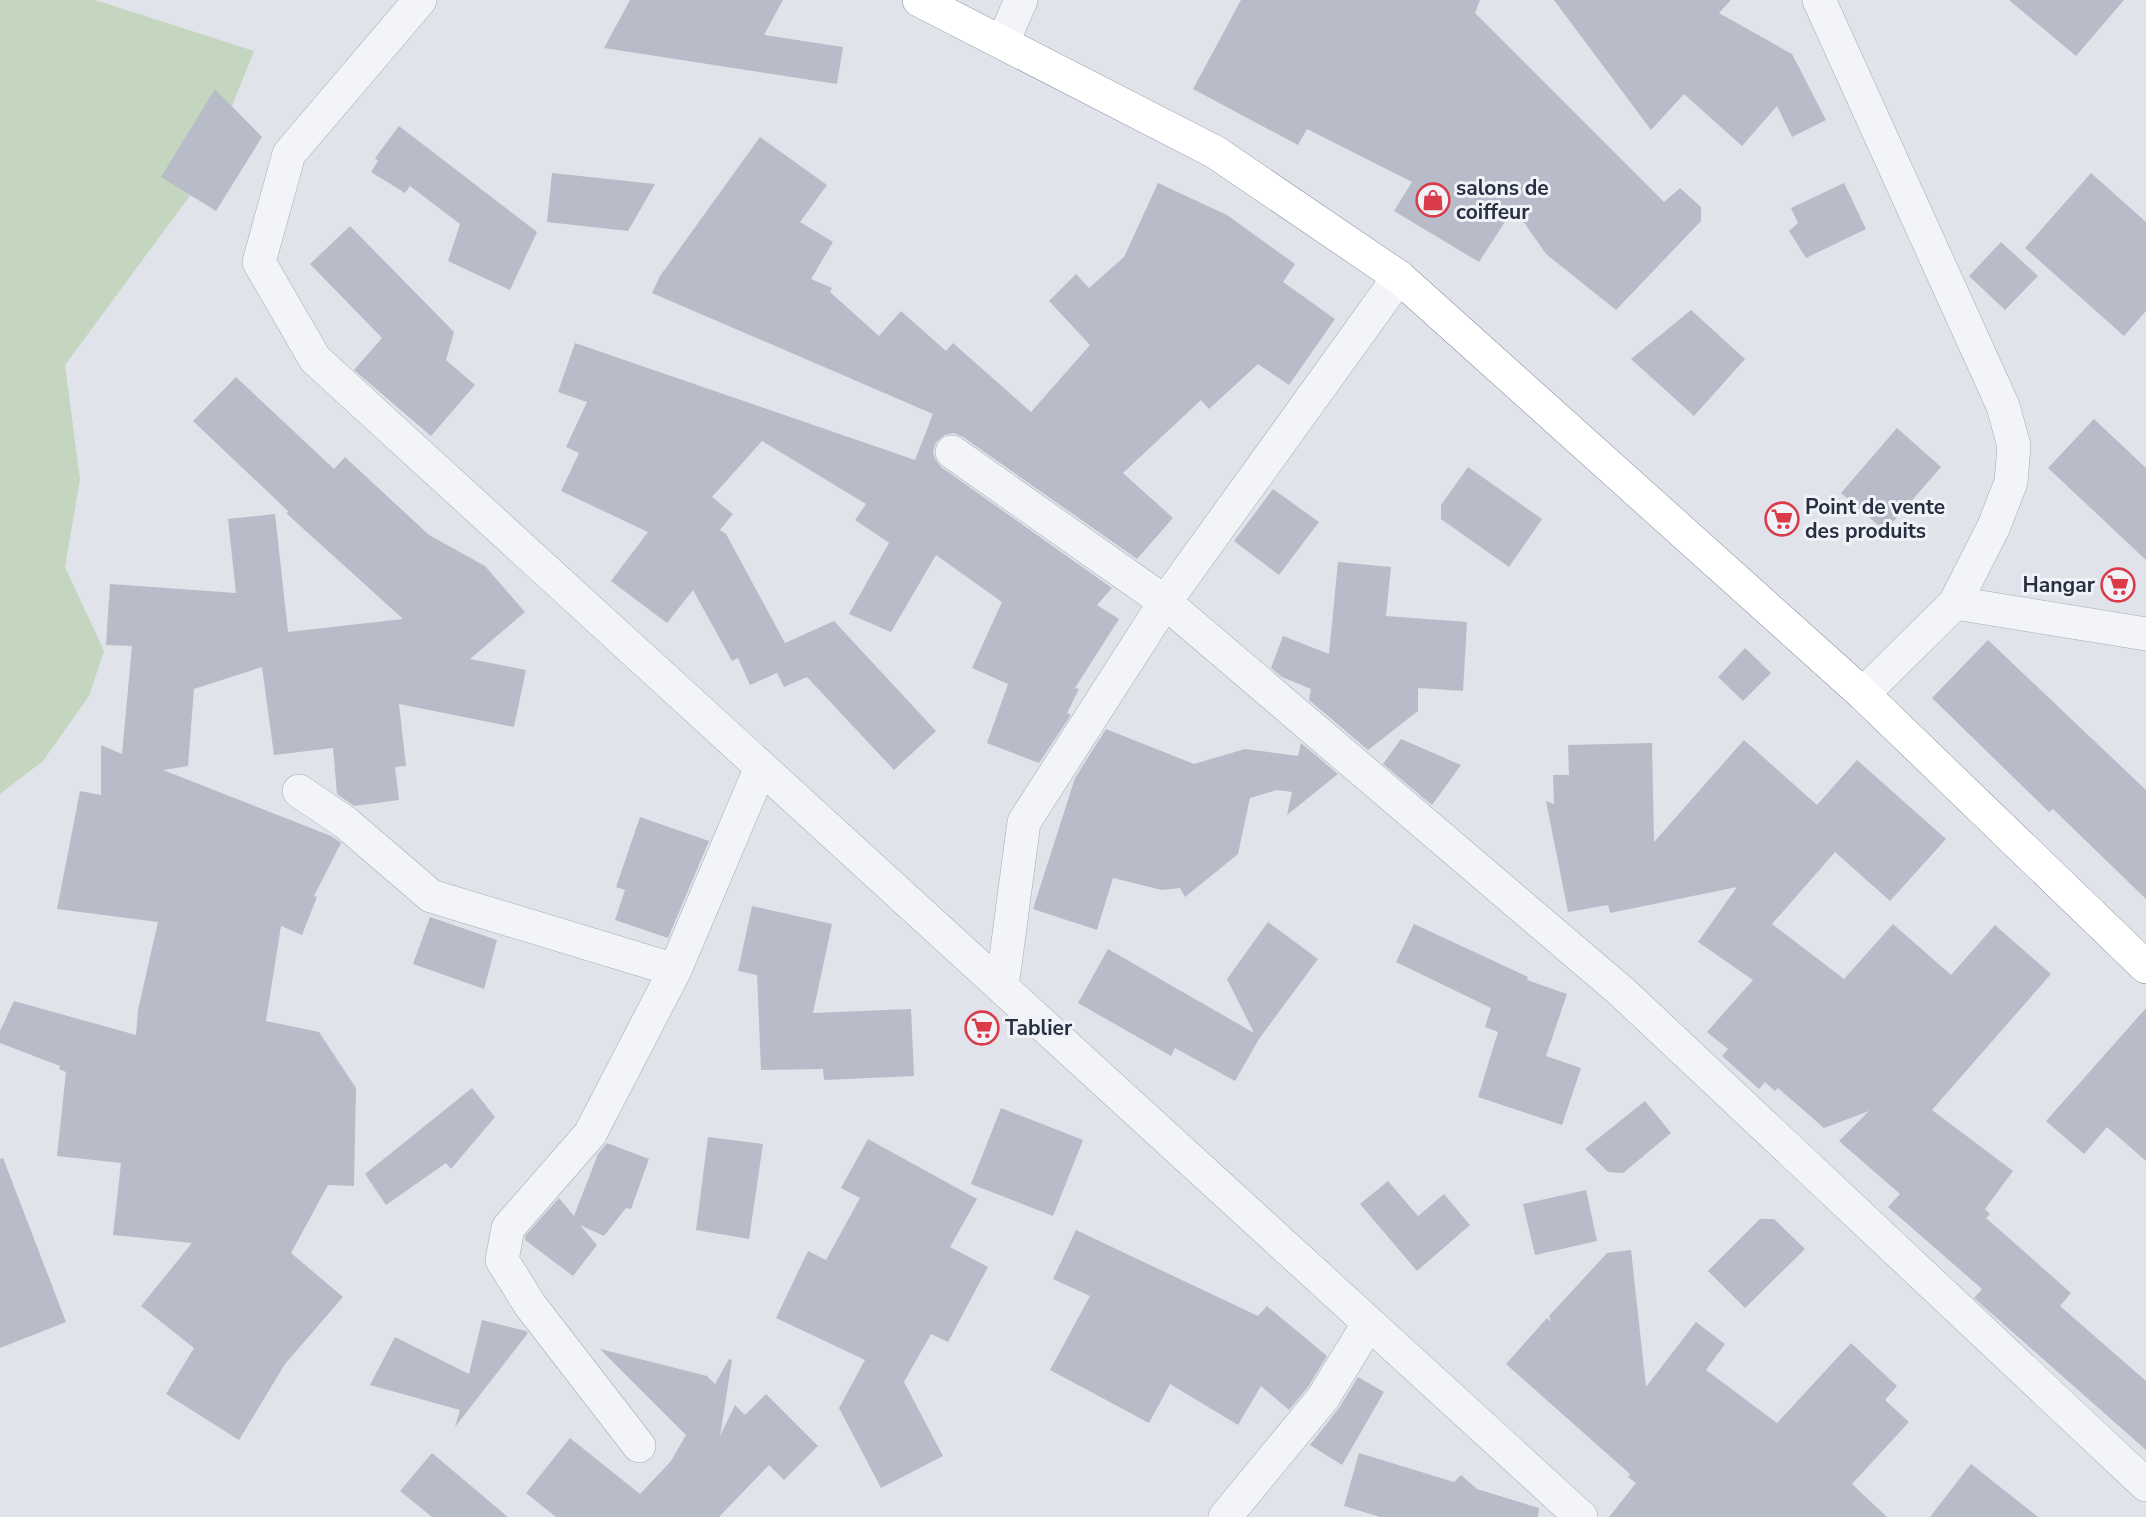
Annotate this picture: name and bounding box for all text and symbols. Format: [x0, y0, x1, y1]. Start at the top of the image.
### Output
place label: salons de coiffeur [1456, 174, 1549, 226]
shop icon: salons de coiffeur [1415, 182, 1451, 218]
place label: Point de vente des produits [1805, 493, 1945, 545]
supermarket icon: Point de vente des produits [1764, 501, 1800, 537]
supermarket icon: Hangar [2100, 567, 2136, 603]
place label: Hangar [2023, 571, 2096, 599]
supermarket icon: Tablier [964, 1010, 1000, 1046]
place label: Tablier [1005, 1014, 1073, 1042]

